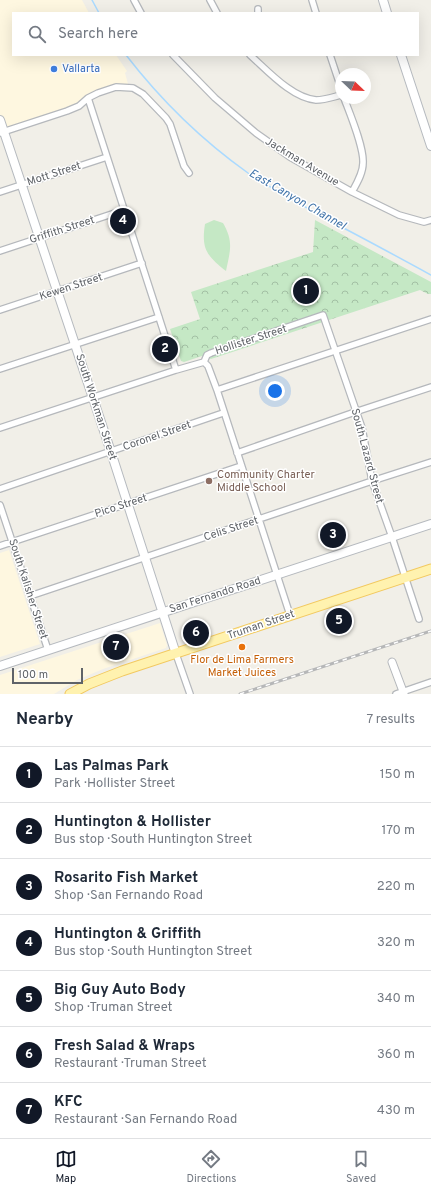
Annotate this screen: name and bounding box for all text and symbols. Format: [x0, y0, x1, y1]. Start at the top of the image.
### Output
search box [12, 12, 419, 56]
icon: search [26, 23, 48, 45]
text: Search here [58, 25, 138, 44]
place label: Vallarta [62, 62, 100, 76]
marker: Vallarta [49, 64, 59, 74]
north arrow [335, 68, 371, 104]
street label: Jackman Avenue [262, 134, 342, 190]
street label: Mott Street [25, 159, 83, 189]
water label: East Canyon Channel [246, 166, 349, 235]
pin: 4 [110, 206, 136, 236]
street label: Griffith Street [28, 213, 96, 247]
street label: Kewen Street [38, 270, 104, 304]
pin: 1 [293, 276, 319, 306]
street label: Hollister Street [213, 322, 289, 358]
pin: 2 [152, 334, 178, 364]
street label: South Workman Street [72, 352, 120, 462]
your location [265, 381, 285, 401]
street label: South Lazard Street [348, 407, 386, 505]
street label: Coronel Street [121, 418, 193, 454]
place label: Community Charter Middle School [217, 468, 315, 495]
marker: Community Charter Middle School [204, 476, 214, 486]
street label: Pico Street [93, 491, 149, 521]
street label: Celis Street [202, 514, 260, 544]
pin: 3 [320, 520, 346, 550]
street label: South Kalisher Street [5, 537, 51, 641]
street label: San Fernando Road [167, 574, 263, 616]
pin: 5 [326, 606, 352, 636]
street label: Truman Street [226, 607, 296, 643]
pin: 6 [183, 618, 209, 648]
pin: 7 [103, 632, 129, 662]
marker: Flor de Lima Farmers Market Juices [237, 642, 247, 652]
place label: Flor de Lima Farmers Market Juices [190, 653, 294, 680]
scale bar [12, 666, 83, 685]
text: 100 m [18, 668, 48, 682]
text: Nearby [16, 709, 73, 731]
text: 7 results [366, 712, 415, 728]
text: Las Palmas Park [54, 757, 169, 776]
text: 1 [26, 767, 32, 783]
text: 150 m [380, 767, 415, 783]
text: Park · Hollister Street [54, 776, 175, 792]
text: Huntington & Hollister [54, 813, 211, 832]
text: 2 [25, 823, 33, 839]
text: 170 m [381, 823, 415, 839]
text: Bus stop · South Huntington Street [54, 832, 252, 848]
text: Rosarito Fish Market [54, 869, 198, 888]
text: 3 [25, 879, 33, 895]
text: 220 m [377, 879, 415, 895]
text: Shop · San Fernando Road [54, 888, 203, 904]
text: Huntington & Griffith [54, 925, 201, 944]
text: 4 [25, 935, 33, 951]
text: 320 m [377, 935, 415, 951]
text: Bus stop · South Huntington Street [54, 944, 252, 960]
text: Big Guy Auto Body [54, 981, 186, 1000]
text: 5 [25, 991, 33, 1007]
text: 340 m [377, 991, 415, 1007]
text: Shop · Truman Street [54, 1000, 172, 1016]
text: Fresh Salad & Wraps [54, 1037, 195, 1056]
text: 6 [25, 1047, 33, 1063]
text: 360 m [377, 1047, 415, 1063]
text: Restaurant · Truman Street [54, 1056, 207, 1072]
text: KFC [54, 1093, 83, 1112]
text: 7 [26, 1103, 32, 1119]
text: 430 m [377, 1103, 415, 1119]
text: Restaurant · San Fernando Road [54, 1112, 237, 1128]
tab: Map [55, 1148, 77, 1186]
tab: Directions [186, 1148, 236, 1186]
tab: Saved [346, 1148, 376, 1186]

